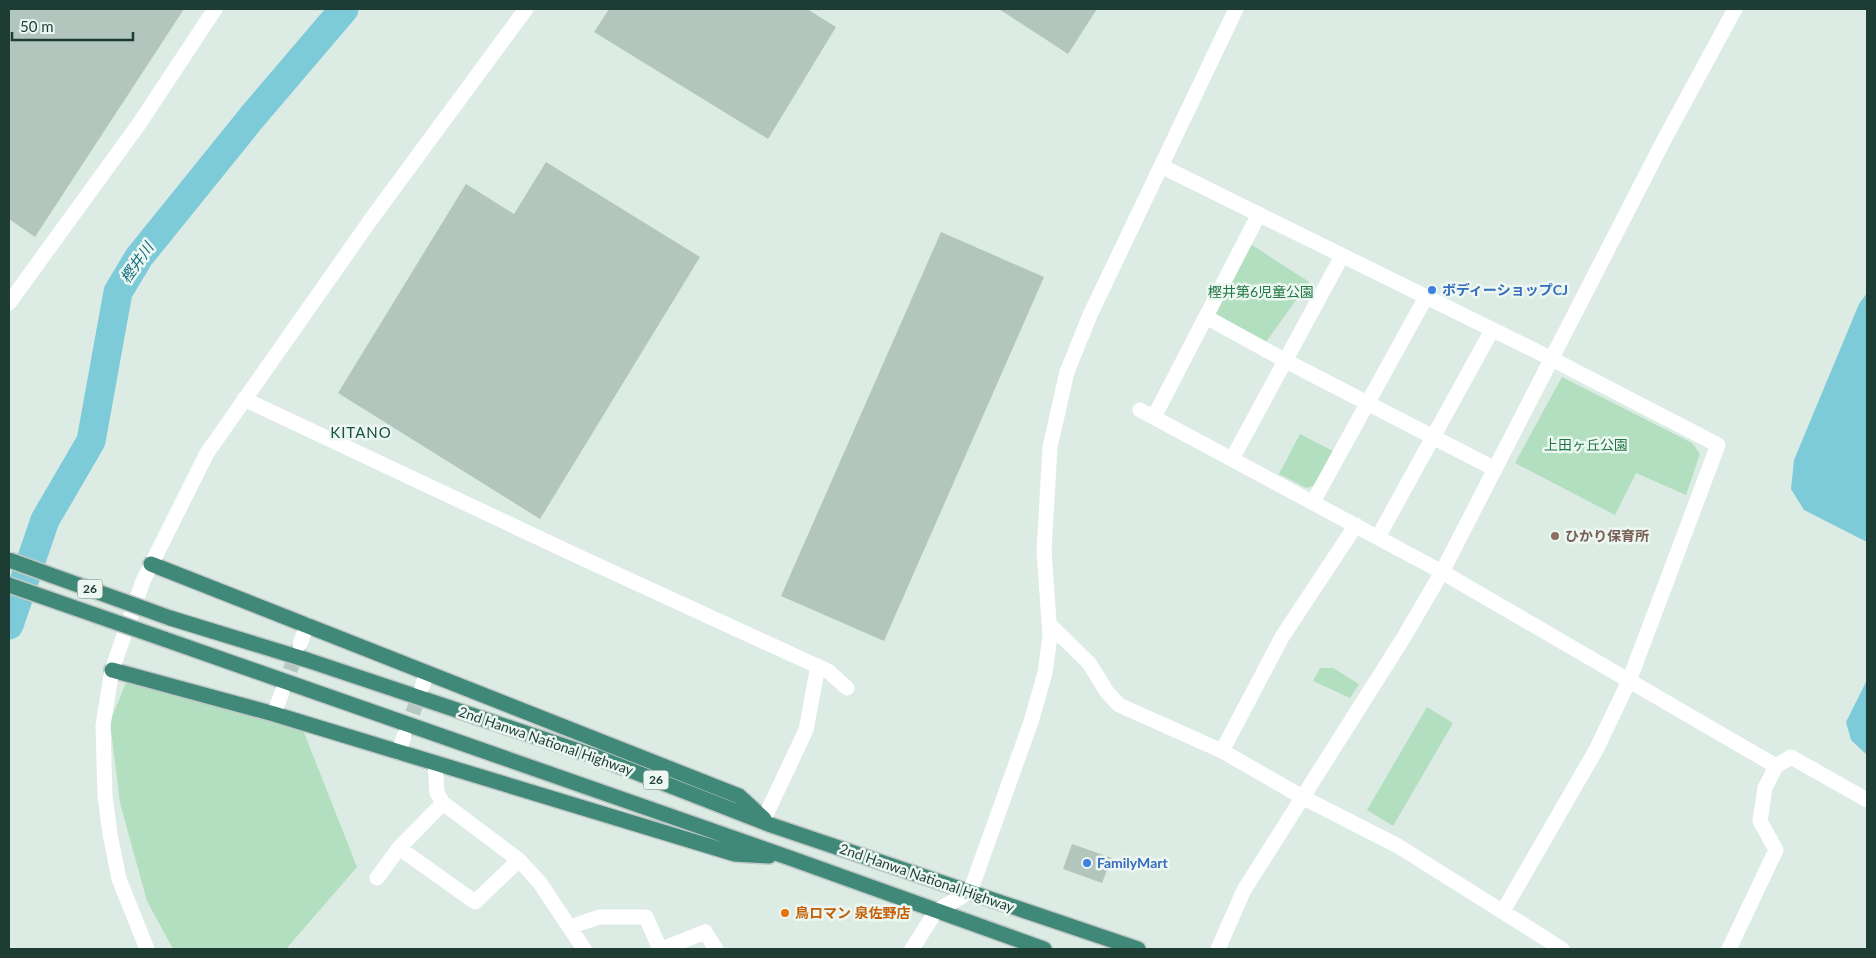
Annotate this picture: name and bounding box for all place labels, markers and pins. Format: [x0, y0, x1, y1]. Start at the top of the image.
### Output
place label: ボディーショップCJ [1442, 281, 1568, 298]
marker: ボディーショップCJ [1426, 284, 1438, 296]
place label: ひかり保育所 [1565, 527, 1649, 544]
marker: ひかり保育所 [1549, 530, 1561, 542]
place label: FamilyMart [1097, 854, 1168, 871]
marker: FamilyMart [1081, 857, 1093, 869]
place label: 鳥ロマン 泉佐野店 [795, 904, 910, 921]
marker: 鳥ロマン 泉佐野店 [779, 907, 791, 919]

